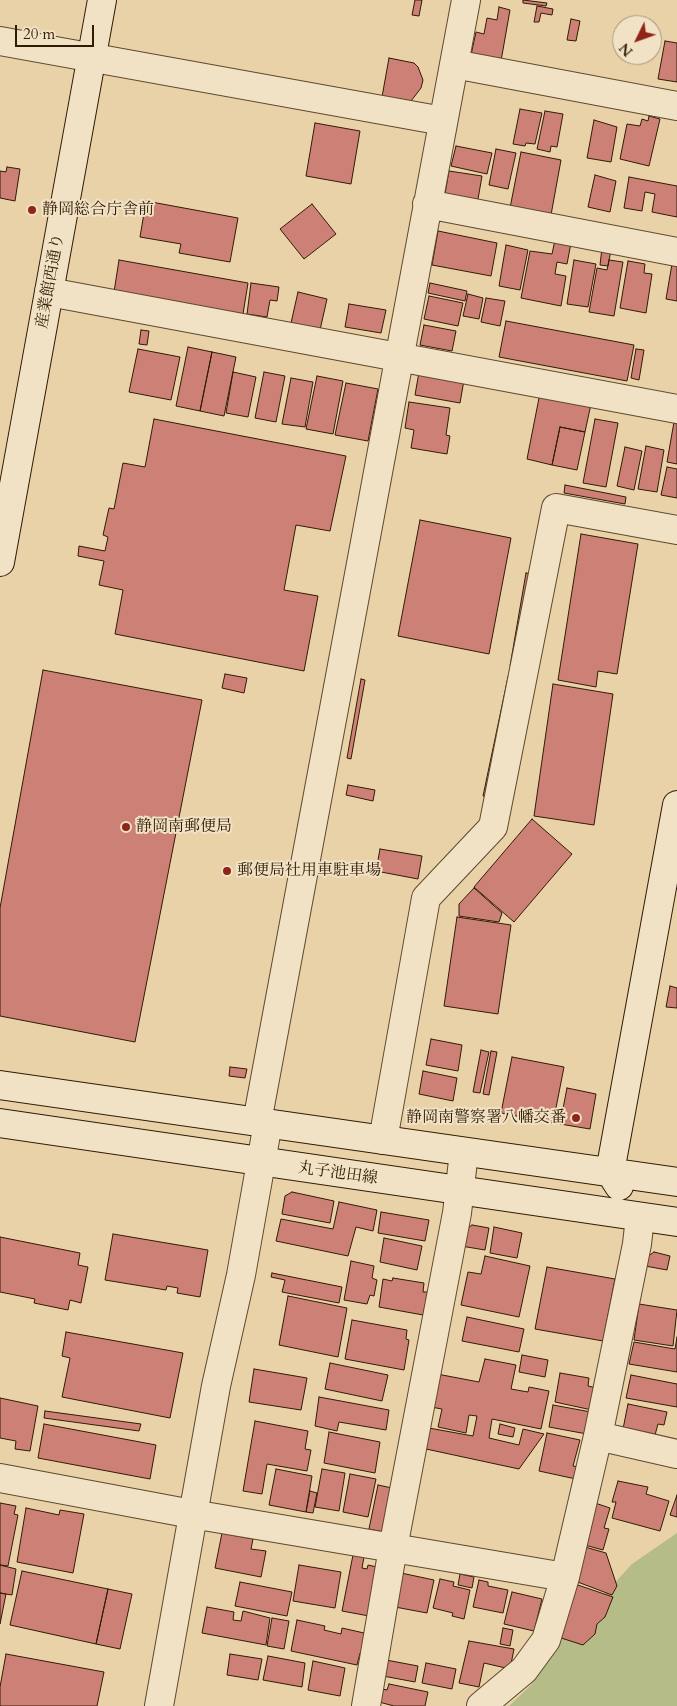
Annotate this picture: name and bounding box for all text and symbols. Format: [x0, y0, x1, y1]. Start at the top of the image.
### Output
scale bar [18, 15, 96, 47]
north arrow [612, 15, 662, 65]
text: 20 m [23, 24, 55, 44]
text: N [615, 39, 637, 61]
place label: 静岡総合庁舎前 [42, 200, 154, 220]
marker: 静岡総合庁舎前 [26, 204, 38, 216]
street label: 産業館西通り [33, 232, 69, 330]
place label: 静岡南郵便局 [136, 817, 232, 837]
marker: 静岡南郵便局 [120, 821, 132, 833]
place label: 郵便局社用車駐車場 [237, 861, 381, 881]
marker: 郵便局社用車駐車場 [221, 865, 233, 877]
place label: 静岡南警察署八幡交番 [406, 1108, 566, 1128]
marker: 静岡南警察署八幡交番 [570, 1112, 582, 1124]
street label: 丸子池田線 [297, 1159, 379, 1189]

